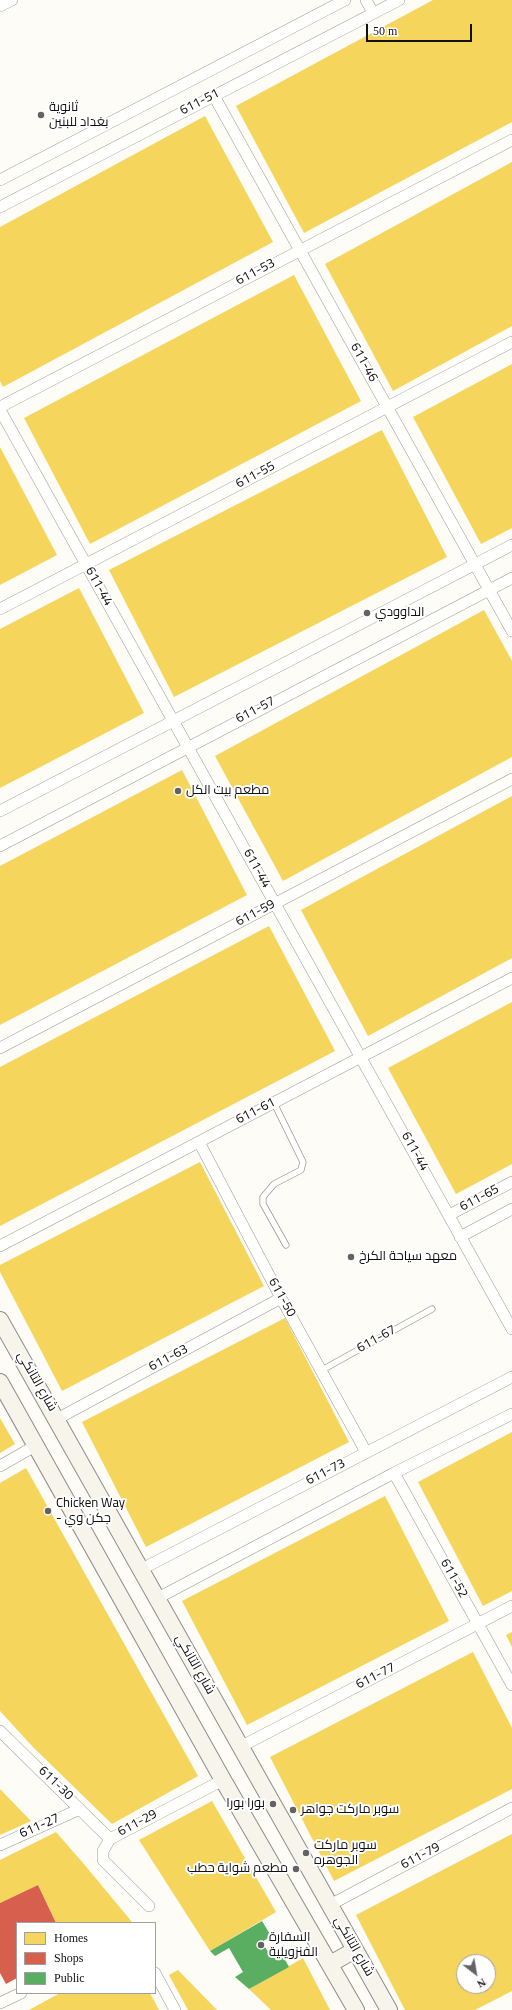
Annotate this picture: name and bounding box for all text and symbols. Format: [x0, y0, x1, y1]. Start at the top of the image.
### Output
scale bar [368, 16, 474, 42]
text: 50 m [373, 24, 397, 38]
street label: 611-51 [178, 87, 222, 119]
place label: ثانوية بغداد للبنين [49, 100, 108, 131]
marker: ثانوية بغداد للبنين [36, 110, 46, 120]
street label: 611-53 [234, 256, 278, 290]
street label: 611-46 [346, 341, 380, 385]
street label: 611-55 [234, 459, 278, 493]
street label: 611-44 [81, 565, 115, 609]
place label: الداوودي [375, 605, 425, 621]
marker: الداوودي [362, 608, 372, 618]
street label: 611-57 [234, 694, 278, 728]
place label: مطعم بيت الكل [186, 783, 269, 799]
marker: مطعم بيت الكل [173, 786, 183, 796]
street label: 611-44 [239, 847, 273, 891]
street label: 611-59 [234, 897, 278, 931]
street label: 611-61 [234, 1096, 278, 1128]
street label: 611-44 [397, 1130, 431, 1174]
street label: 611-65 [458, 1182, 502, 1216]
place label: معهد سياحة الكرخ [359, 1249, 457, 1265]
marker: معهد سياحة الكرخ [346, 1252, 356, 1262]
street label: 611-50 [264, 1276, 298, 1320]
street label: 611-67 [355, 1323, 399, 1357]
street label: 611-63 [147, 1342, 191, 1376]
street label: شارع التانكي [13, 1349, 59, 1415]
street label: 611-73 [304, 1457, 348, 1489]
place label: Chicken Way - جكن وي [56, 1496, 125, 1527]
marker: Chicken Way - جكن وي [43, 1506, 53, 1516]
street label: 611-52 [436, 1557, 470, 1601]
street label: شارع التانكي [171, 1632, 217, 1698]
street label: 611-77 [354, 1661, 398, 1693]
street label: 611-30 [34, 1764, 76, 1804]
place label: بورا بورا [226, 1796, 265, 1812]
marker: بورا بورا [268, 1799, 278, 1809]
place label: سوبر ماركت جواهر [301, 1802, 399, 1818]
marker: سوبر ماركت جواهر [288, 1805, 298, 1815]
street label: 611-29 [116, 1807, 160, 1841]
street label: 611-27 [18, 1811, 62, 1843]
place label: سوبر ماركت الجوهره [314, 1838, 377, 1869]
street label: 611-79 [399, 1840, 443, 1874]
marker: سوبر ماركت الجوهره [301, 1848, 311, 1858]
place label: مطعم شواية حطب [187, 1861, 288, 1877]
marker: مطعم شواية حطب [291, 1864, 301, 1874]
street label: شارع التانكي [330, 1914, 376, 1980]
legend [16, 1922, 156, 1994]
place label: السفارة الفنزويلية [269, 1930, 318, 1961]
text: Homes [54, 1931, 88, 1945]
marker: السفارة الفنزويلية [256, 1940, 266, 1950]
text: Shops [54, 1951, 83, 1965]
north arrow [456, 1954, 496, 1994]
text: Public [54, 1971, 85, 1985]
text: N [475, 1976, 488, 1991]

